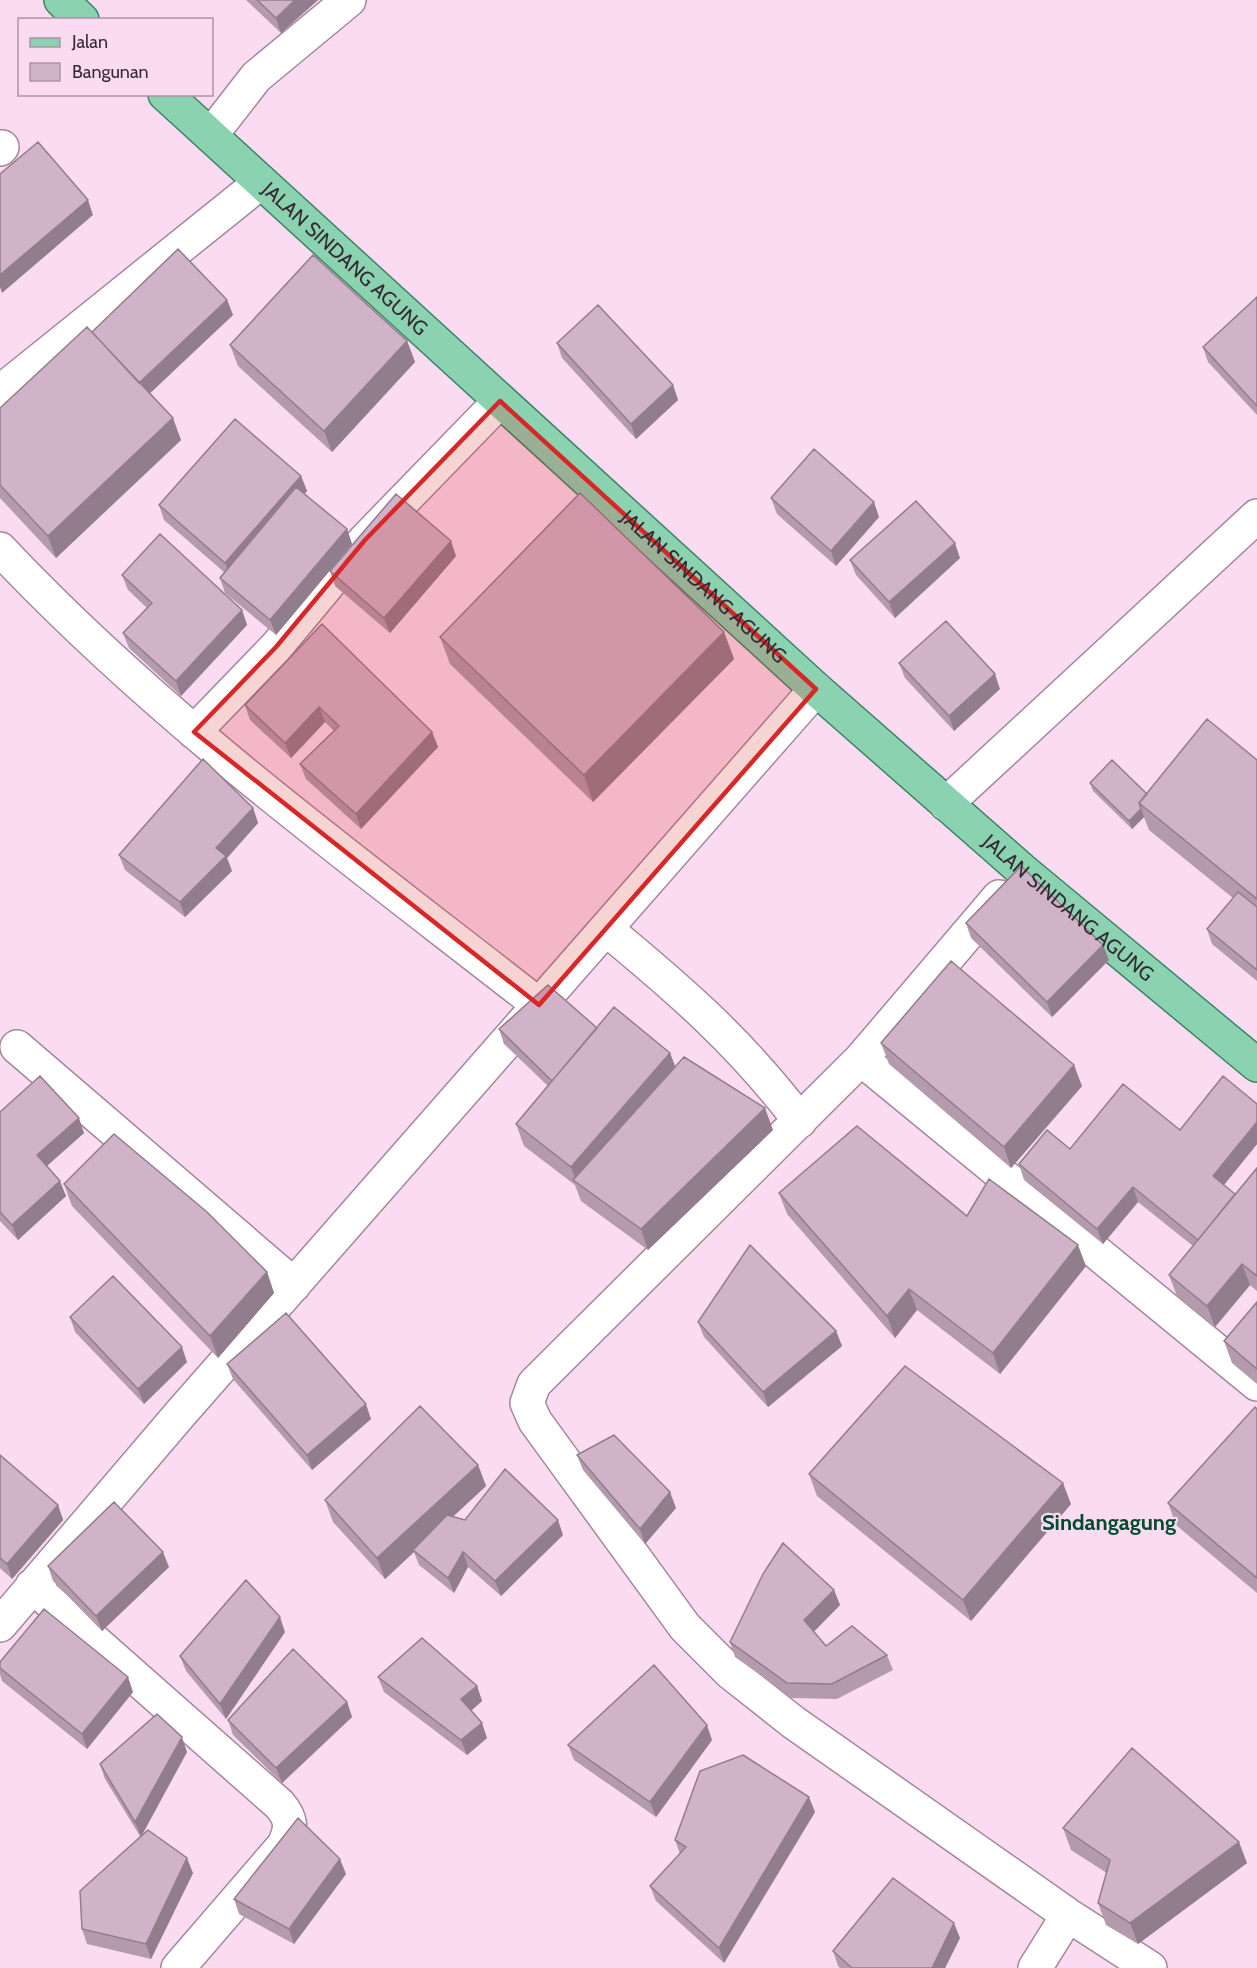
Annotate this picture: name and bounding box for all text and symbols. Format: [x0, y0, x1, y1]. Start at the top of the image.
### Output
legend [18, 18, 213, 96]
text: Jalan [71, 31, 108, 53]
text: Bangunan [72, 61, 149, 83]
street label: JALAN SINDANG AGUNG [257, 176, 433, 340]
street label: JALAN SINDANG AGUNG [615, 504, 791, 668]
street label: JALAN SINDANG AGUNG [977, 829, 1159, 986]
district label: Sindangagung [1042, 1509, 1176, 1536]

